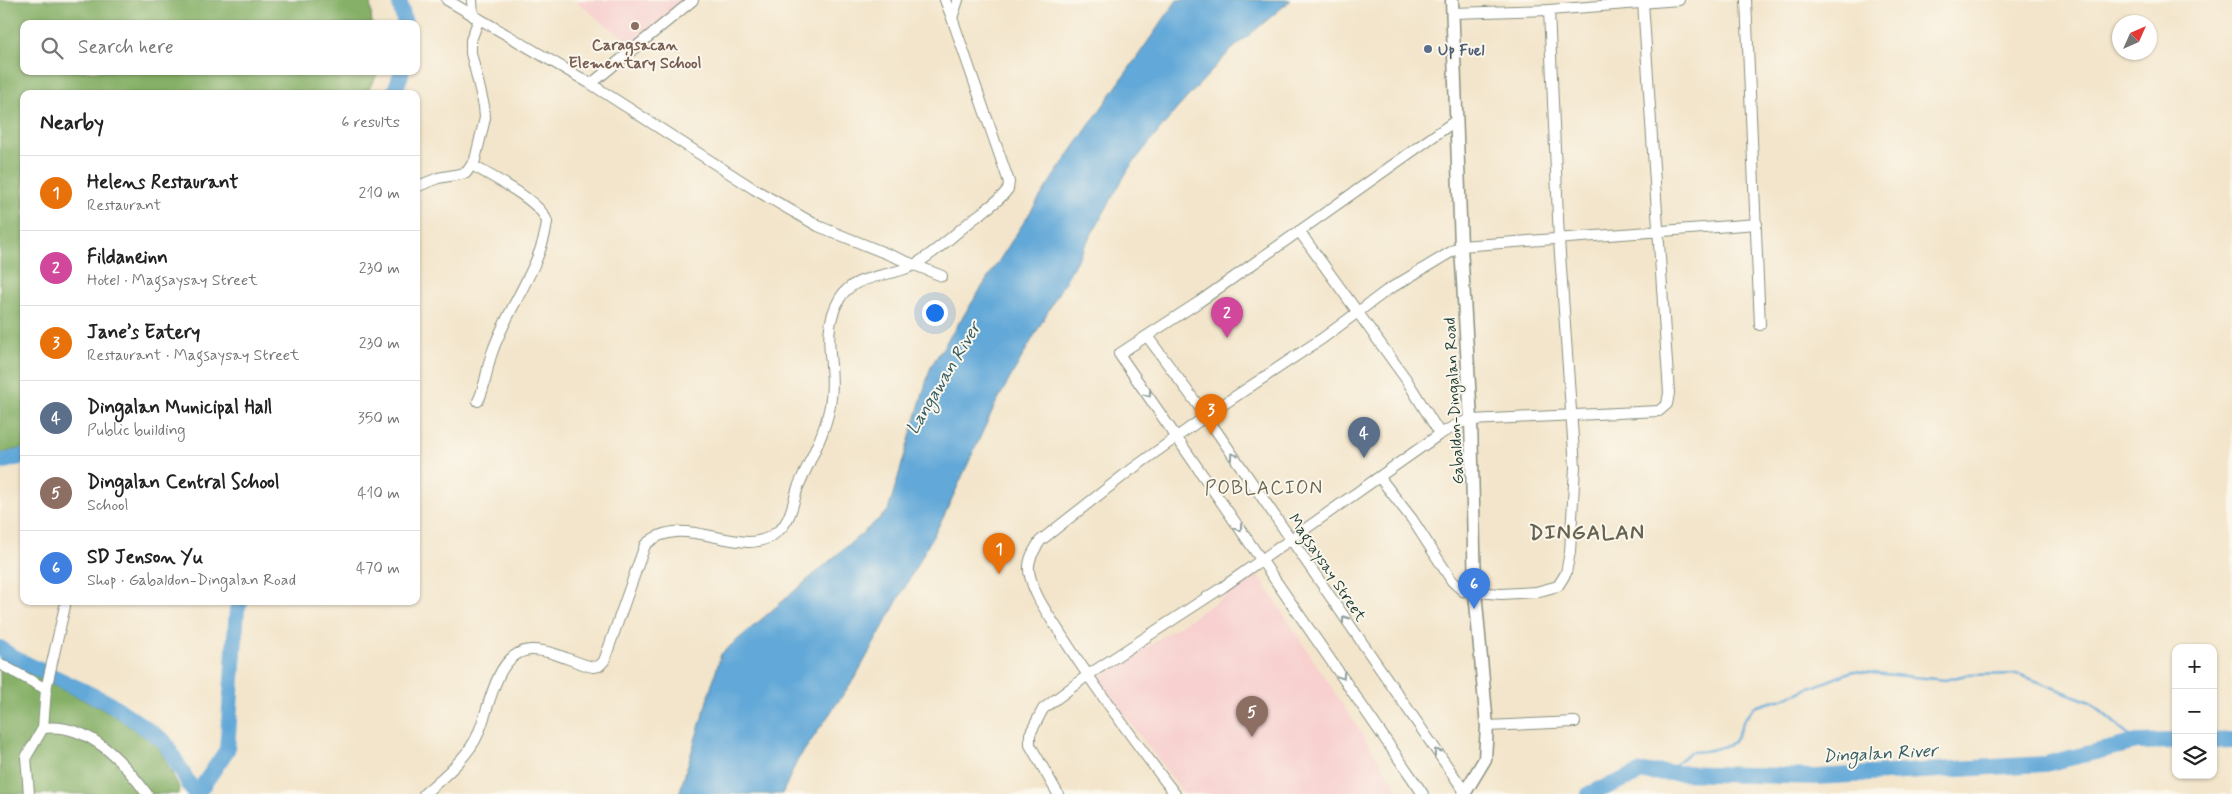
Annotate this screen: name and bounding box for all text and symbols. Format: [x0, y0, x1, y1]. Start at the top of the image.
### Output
north arrow [2112, 15, 2157, 60]
search box [20, 20, 420, 75]
marker: Caragsacan Elementary School [629, 20, 641, 32]
icon: search [38, 34, 66, 62]
text: Search here [78, 35, 174, 60]
place label: Caragsacan Elementary School [569, 35, 702, 74]
place label: Up Fuel [1438, 40, 1485, 61]
marker: Up Fuel [1422, 43, 1434, 55]
text: Nearby [40, 109, 104, 137]
text: 6 results [341, 112, 400, 133]
text: Helens Restaurant [87, 170, 238, 195]
text: 1 [52, 183, 60, 204]
text: 210 m [359, 183, 400, 204]
text: Restaurant [87, 195, 161, 216]
text: Fildaneinn [87, 245, 168, 270]
text: 2 [52, 258, 60, 279]
text: 230 m [359, 258, 400, 279]
text: Hotel · Magsaysay Street [87, 270, 258, 291]
pin: 2 [1211, 297, 1243, 338]
your location [922, 300, 948, 326]
water label: Langawan River [901, 316, 990, 440]
street label: Gabaldon-Dingalan Road [1440, 317, 1470, 485]
text: Jane’s Eatery [87, 320, 200, 345]
text: 3 [52, 333, 60, 354]
text: 230 m [359, 333, 400, 354]
text: Restaurant · Magsaysay Street [87, 345, 299, 366]
one-way arrow [1142, 388, 1150, 397]
pin: 3 [1195, 394, 1227, 435]
text: Dingalan Municipal Hall [87, 395, 272, 420]
text: 4 [51, 408, 61, 429]
text: 350 m [358, 408, 400, 429]
pin: 4 [1348, 417, 1380, 458]
text: Public building [87, 420, 186, 441]
one-way arrow [1230, 452, 1239, 462]
text: Dingalan Central School [87, 470, 280, 495]
district label: POBLACION [1205, 476, 1323, 501]
text: 5 [51, 483, 61, 504]
text: 410 m [357, 483, 400, 504]
text: School [87, 495, 128, 516]
street label: Magsaysay Street [1282, 510, 1371, 627]
district label: DINGALAN [1529, 519, 1645, 547]
one-way arrow [1233, 522, 1242, 532]
pin: 1 [983, 533, 1015, 574]
text: SD Jenson Yu [87, 545, 203, 570]
text: 6 [52, 558, 60, 579]
text: 470 m [356, 558, 400, 579]
pin: 6 [1458, 568, 1490, 609]
text: Shop · Gabaldon-Dingalan Road [87, 570, 296, 591]
one-way arrow [1342, 615, 1351, 625]
map controls [2172, 644, 2217, 779]
button: + [2172, 644, 2217, 689]
one-way arrow [1336, 670, 1345, 680]
button: − [2172, 689, 2217, 734]
pin: 5 [1236, 696, 1268, 737]
button: layers [2172, 734, 2217, 779]
water label: Dingalan River [1822, 739, 1941, 771]
one-way arrow [1434, 749, 1443, 758]

